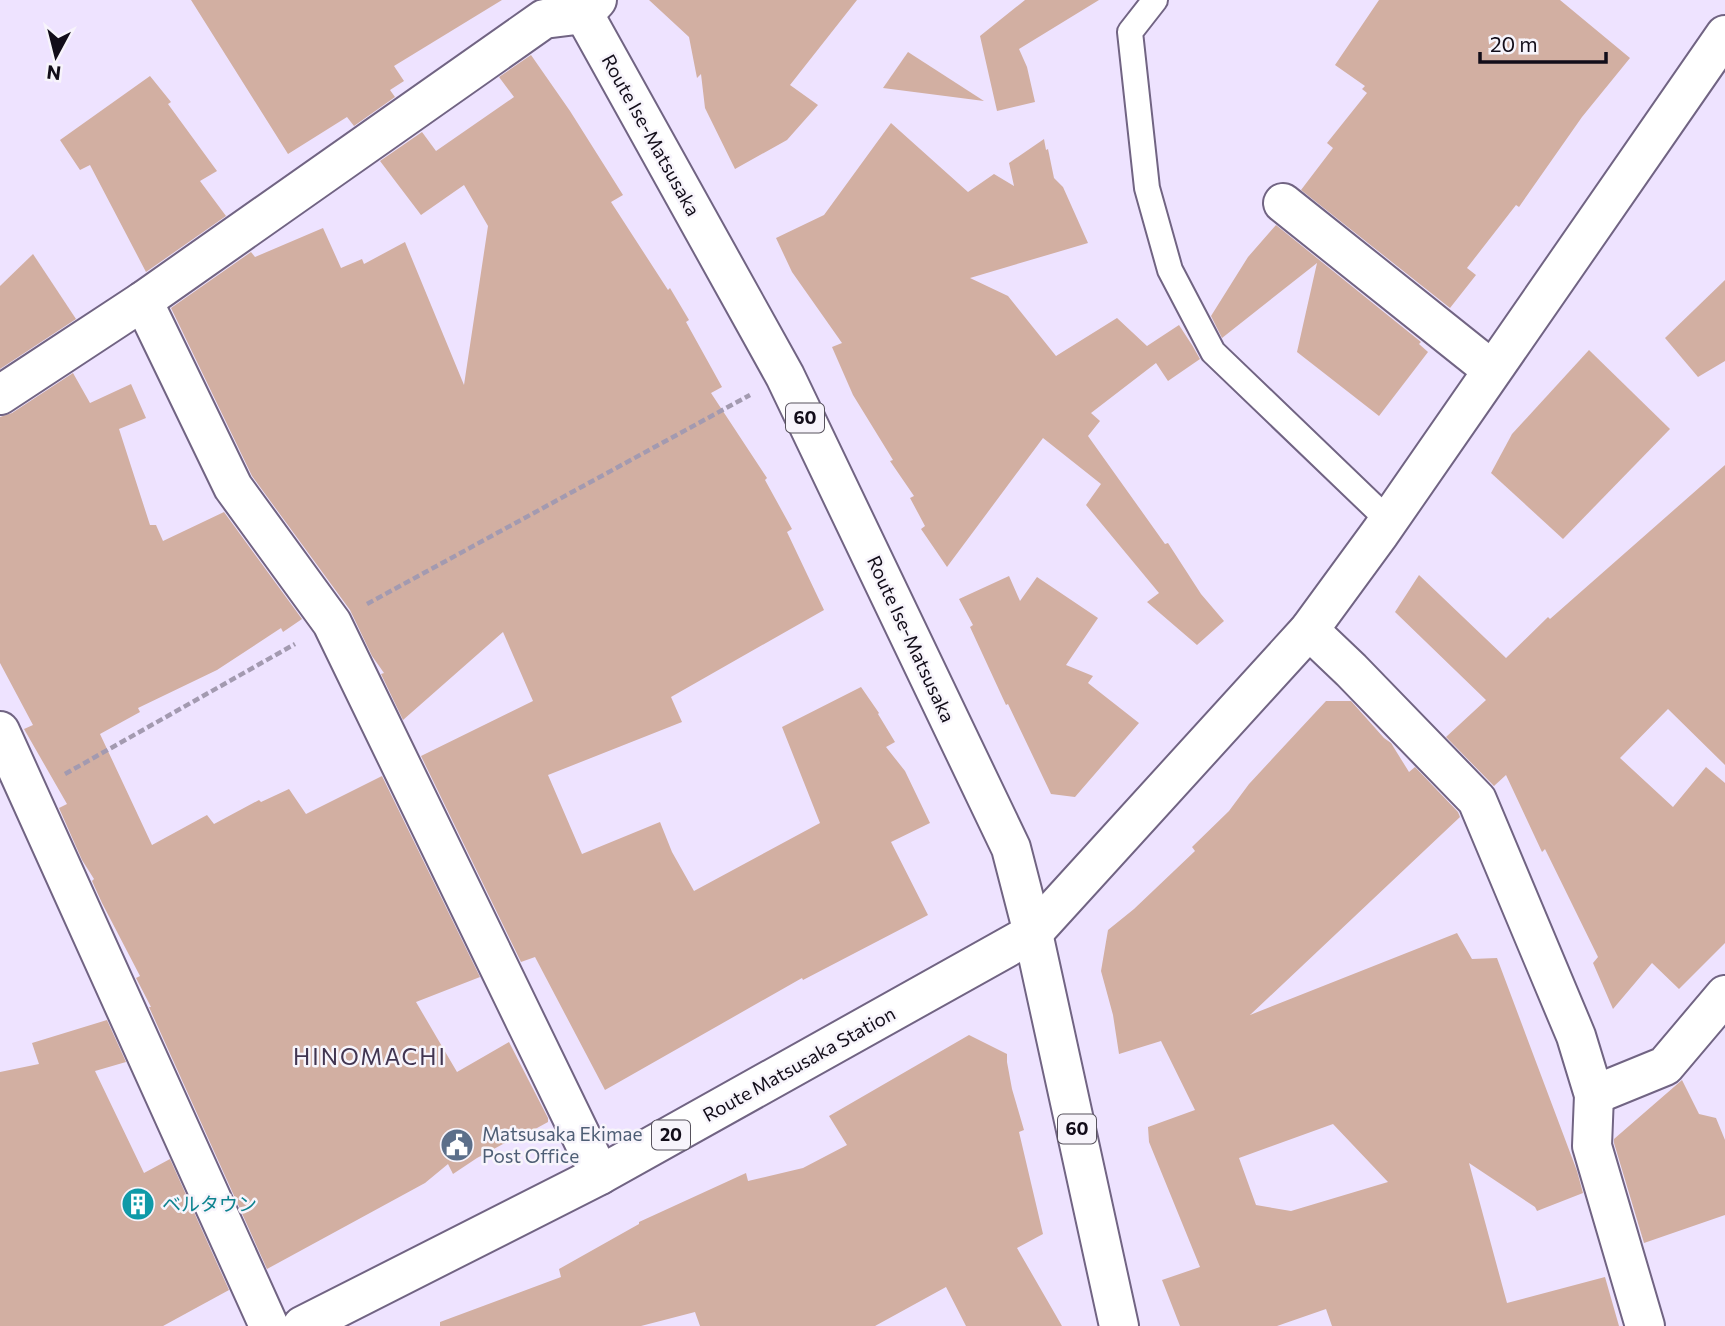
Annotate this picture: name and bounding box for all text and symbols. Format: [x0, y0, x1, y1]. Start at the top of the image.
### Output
north arrow [21, 21, 91, 91]
scale bar [1480, 21, 1606, 65]
text: 20 m [1490, 31, 1538, 56]
street label: Route Ise-Matsusaka [597, 50, 705, 220]
text: N [45, 61, 62, 86]
road number: 60 [786, 404, 824, 432]
street label: Route Ise-Matsusaka [863, 552, 960, 726]
street label: Route Matsusaka Station [699, 1001, 899, 1126]
district label: HINOMACHI [293, 1042, 447, 1070]
road number: 60 [1058, 1114, 1096, 1144]
road number: 20 [652, 1120, 690, 1150]
place label: Matsusaka Ekimae Post Office [482, 1122, 642, 1167]
public building icon: Matsusaka Ekimae Post Office [438, 1126, 476, 1164]
building icon: ベルタウン [119, 1185, 157, 1223]
place label: ベルタウン [162, 1192, 257, 1215]

